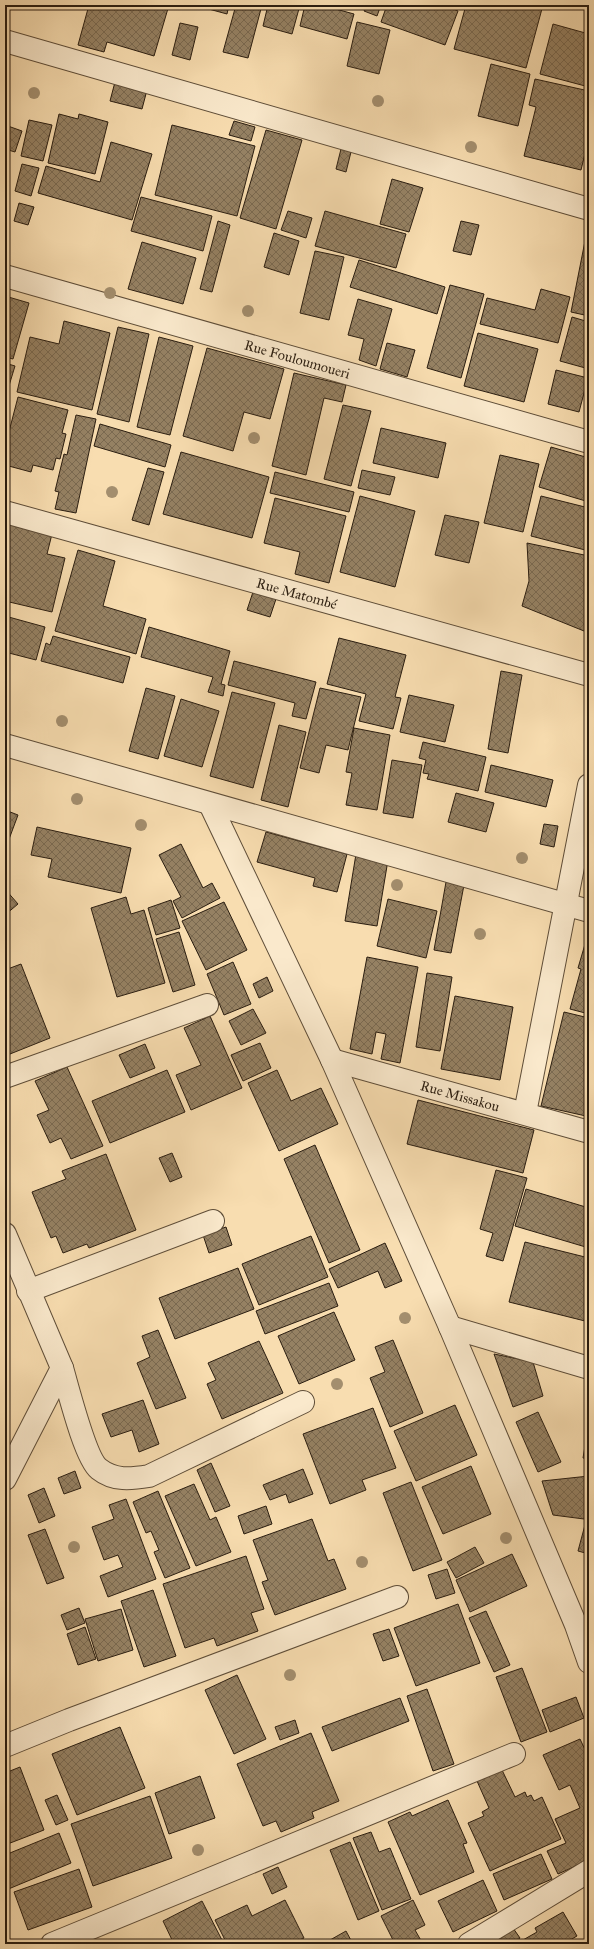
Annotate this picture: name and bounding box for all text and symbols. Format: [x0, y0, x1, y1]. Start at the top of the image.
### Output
street label: Rue Fouloumoueri [242, 336, 352, 383]
street label: Rue Matombé [255, 575, 339, 613]
street label: Rue Missakou [418, 1077, 502, 1116]

